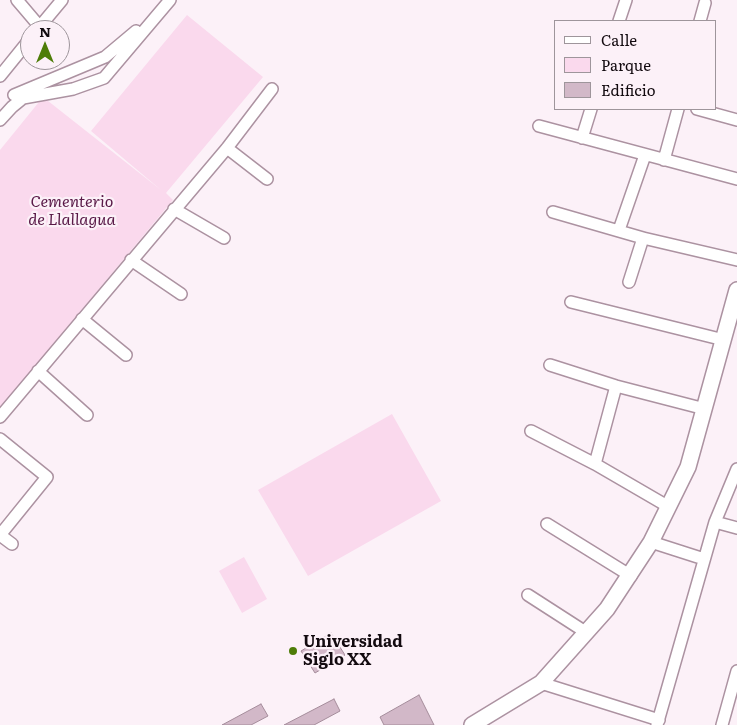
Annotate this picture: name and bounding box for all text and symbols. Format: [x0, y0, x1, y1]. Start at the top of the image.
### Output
north arrow [20, 20, 70, 70]
legend [554, 20, 717, 110]
text: N [39, 21, 51, 41]
text: Calle [601, 28, 637, 51]
text: Parque [601, 53, 651, 76]
text: Edificio [601, 78, 656, 101]
park label: Cementerio de Llallagua [28, 192, 116, 230]
place label: Universidad Siglo XX [303, 632, 403, 670]
marker: Universidad Siglo XX [287, 645, 299, 657]

